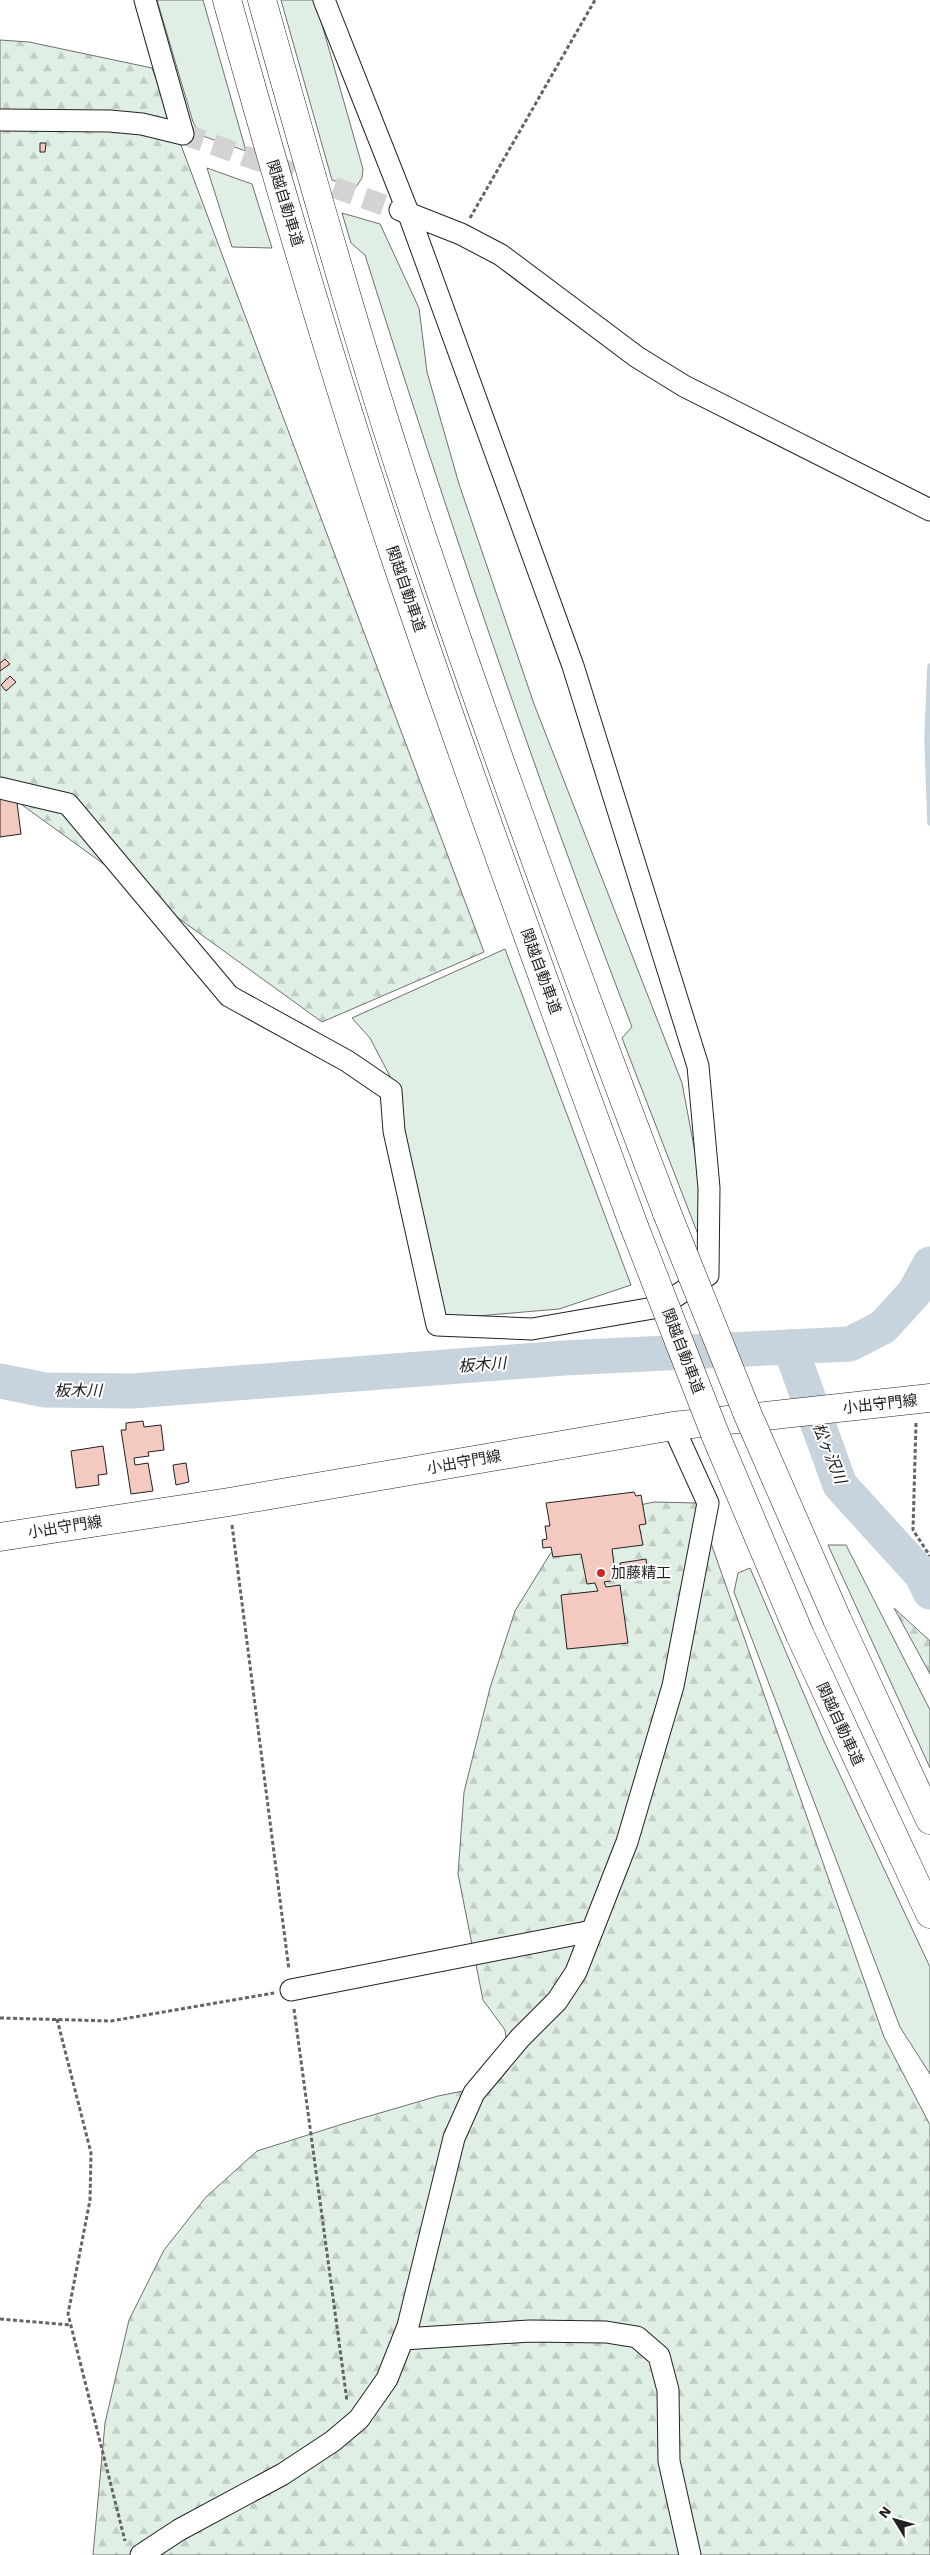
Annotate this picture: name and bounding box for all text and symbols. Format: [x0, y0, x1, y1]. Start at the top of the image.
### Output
street label: 関越自動車道 [263, 157, 307, 249]
street label: 関越自動車道 [383, 544, 429, 634]
street label: 関越自動車道 [517, 926, 565, 1016]
street label: 関越自動車道 [658, 1306, 708, 1396]
water label: 板木川 [457, 1353, 509, 1376]
water label: 板木川 [54, 1381, 104, 1400]
street label: 小出守門線 [842, 1391, 918, 1417]
water label: 松ヶ沢川 [809, 1420, 851, 1488]
street label: 小出守門線 [425, 1447, 503, 1477]
street label: 小出守門線 [27, 1512, 103, 1542]
place label: 加藤精工 [611, 1564, 671, 1582]
marker: 加藤精工 [595, 1567, 607, 1579]
street label: 関越自動車道 [813, 1679, 867, 1769]
north arrow [870, 2495, 920, 2545]
text: N [875, 2503, 894, 2521]

